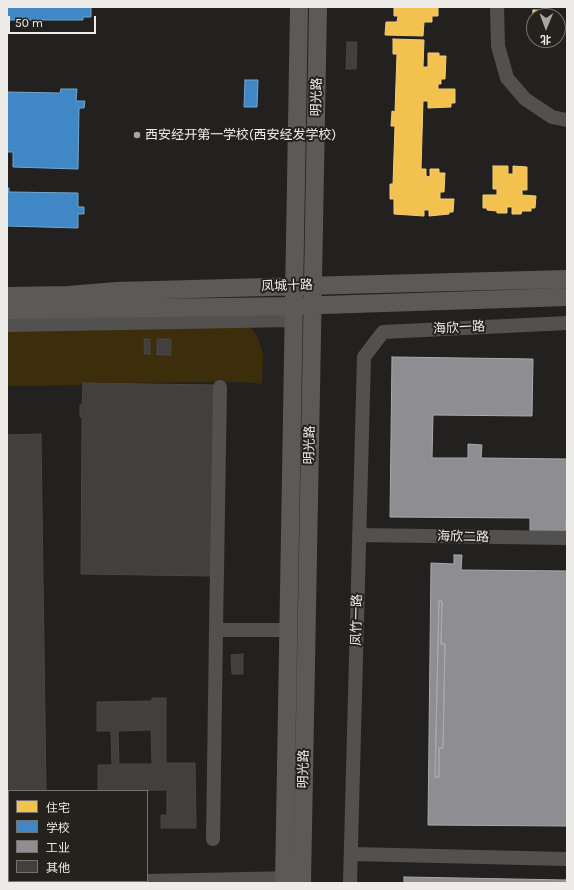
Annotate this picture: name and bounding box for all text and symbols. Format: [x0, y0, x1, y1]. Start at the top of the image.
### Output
scale bar [10, 8, 98, 34]
north arrow [526, 8, 566, 48]
text: 50 m [15, 16, 43, 30]
text: 北 [540, 33, 551, 46]
street label: 明光路 [309, 77, 325, 117]
place label: 西安经开第一学校(西安经发学校) [145, 127, 336, 143]
marker: 西安经开第一学校(西安经发学校) [132, 130, 142, 140]
street label: 凤城十路 [261, 277, 313, 295]
street label: 海欣一路 [433, 319, 485, 337]
street label: 明光路 [302, 425, 318, 465]
street label: 海欣二路 [437, 529, 489, 545]
street label: 凤竹一路 [349, 594, 365, 646]
street label: 明光路 [296, 749, 312, 789]
legend [8, 790, 148, 882]
text: 住宅 [46, 801, 70, 815]
text: 学校 [46, 821, 70, 835]
text: 工业 [46, 841, 70, 855]
text: 其他 [46, 861, 70, 875]

